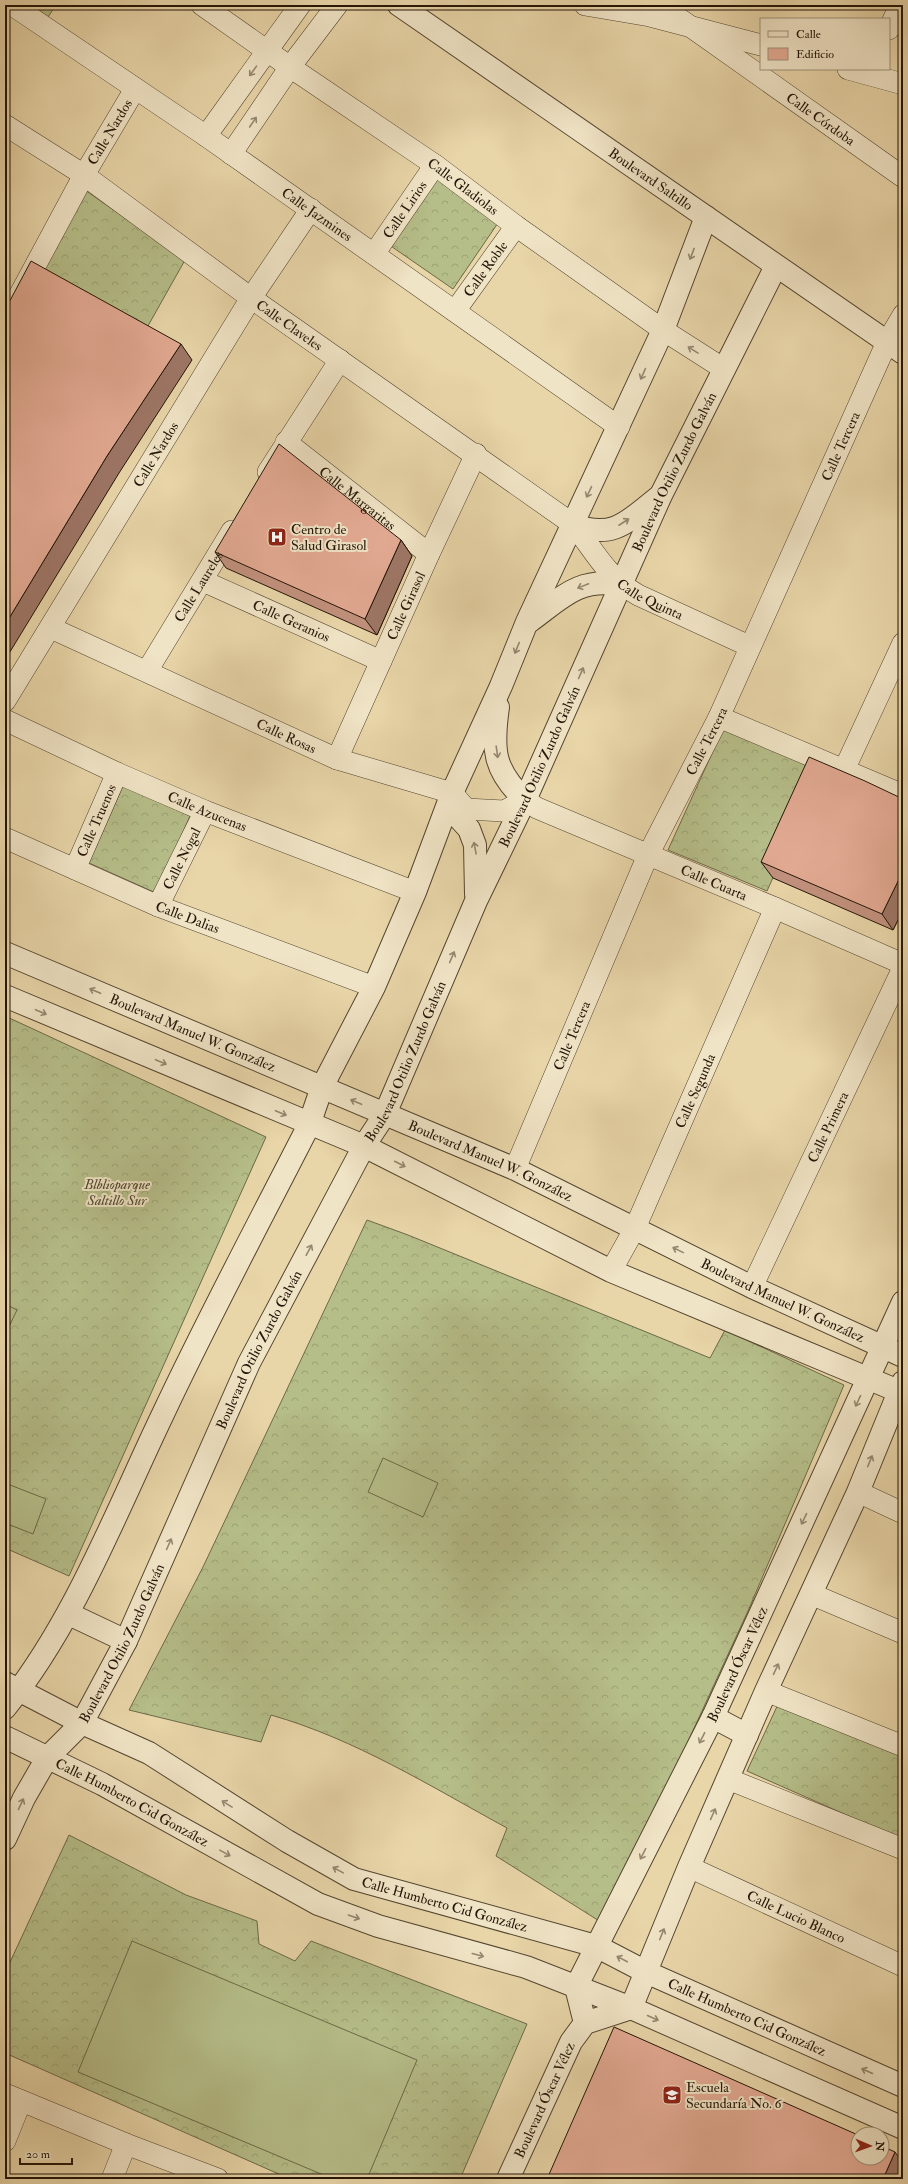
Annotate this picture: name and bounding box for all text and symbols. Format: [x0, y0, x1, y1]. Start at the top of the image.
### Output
legend [760, 18, 890, 70]
text: Calle [796, 27, 821, 42]
text: Edificio [796, 47, 834, 62]
one-way arrow [249, 66, 258, 77]
street label: Calle Córdoba [783, 89, 858, 150]
street label: Calle Nardos [84, 96, 136, 168]
one-way arrow [249, 117, 257, 128]
street label: Boulevard Saltillo [605, 144, 696, 214]
street label: Calle Gladiolas [424, 155, 502, 219]
street label: Calle Lirios [379, 177, 431, 242]
street label: Calle Jazmines [278, 184, 356, 245]
street label: Calle Roble [460, 238, 512, 300]
one-way arrow [687, 247, 695, 259]
street label: Calle Claveles [253, 296, 326, 355]
one-way arrow [688, 346, 699, 354]
one-way arrow [639, 368, 646, 380]
street label: Boulevard Otilio Zurdo Galván [629, 389, 720, 555]
street label: Calle Tercera [818, 409, 864, 484]
street label: Calle Nardos [130, 419, 182, 490]
street label: Calle Margaritas [315, 463, 399, 534]
one-way arrow [585, 486, 592, 498]
one-way arrow [618, 518, 629, 526]
place label: Centro de Salud Girasol [291, 521, 367, 554]
hospital icon: Centro de Salud Girasol [266, 526, 288, 548]
street label: Calle Laureles [171, 548, 227, 625]
street label: Calle Girasol [383, 569, 429, 643]
street label: Calle Quinta [613, 575, 686, 624]
one-way arrow [577, 583, 589, 590]
street label: Calle Geranios [250, 596, 333, 646]
one-way arrow [512, 642, 520, 654]
one-way arrow [578, 668, 586, 680]
street label: Boulevard Otilio Zurdo Galván [495, 683, 584, 850]
street label: Calle Tercera [683, 705, 731, 778]
street label: Calle Rosas [254, 715, 319, 757]
one-way arrow [493, 746, 501, 759]
street label: Calle Truenos [73, 781, 120, 860]
street label: Calle Azucenas [165, 788, 249, 835]
street label: Calle Nogal [159, 825, 205, 893]
one-way arrow [471, 842, 479, 855]
street label: Calle Cuarta [678, 861, 750, 904]
street label: Calle Dalias [153, 898, 222, 937]
one-way arrow [449, 952, 456, 964]
street label: Boulevard Otilio Zurdo Galván [361, 978, 450, 1145]
one-way arrow [89, 987, 101, 994]
street label: Boulevard Manuel W. González [107, 990, 278, 1076]
street label: Calle Tercera [550, 998, 594, 1073]
one-way arrow [34, 1008, 46, 1016]
street label: Calle Segunda [672, 1051, 719, 1131]
one-way arrow [154, 1059, 166, 1066]
street label: Calle Primera [804, 1089, 852, 1165]
one-way arrow [351, 1098, 363, 1105]
one-way arrow [274, 1109, 286, 1117]
street label: Boulevard Manuel W. González [405, 1117, 576, 1205]
one-way arrow [393, 1161, 405, 1169]
park label: Blblioparque Saltillo Sur [83, 1176, 150, 1209]
one-way arrow [306, 1244, 313, 1256]
one-way arrow [672, 1245, 684, 1253]
street label: Boulevard Manuel W. González [698, 1255, 867, 1346]
street label: Boulevard Otilio Zurdo Galván [213, 1267, 306, 1432]
one-way arrow [854, 1395, 862, 1407]
one-way arrow [867, 1456, 874, 1468]
one-way arrow [800, 1513, 807, 1525]
one-way arrow [166, 1538, 173, 1550]
street label: Boulevard Otilio Zurdo Galván [76, 1561, 168, 1726]
street label: Boulevard Óscar Vélez [704, 1603, 772, 1725]
one-way arrow [773, 1664, 780, 1676]
one-way arrow [698, 1732, 705, 1744]
street label: Calle Humberto Cid González [53, 1755, 212, 1851]
one-way arrow [18, 1798, 25, 1810]
one-way arrow [221, 1799, 233, 1807]
one-way arrow [710, 1808, 717, 1820]
one-way arrow [639, 1848, 646, 1860]
one-way arrow [219, 1849, 231, 1857]
one-way arrow [332, 1866, 344, 1874]
street label: Calle Humberto Cid González [360, 1874, 530, 1936]
street label: Calle Lucio Blanco [744, 1887, 848, 1947]
one-way arrow [347, 1914, 360, 1921]
one-way arrow [659, 1928, 666, 1940]
one-way arrow [471, 1951, 484, 1959]
one-way arrow [616, 1955, 628, 1962]
street label: Calle Humberto Cid González [665, 1975, 829, 2060]
one-way arrow [646, 2015, 658, 2022]
street label: Boulevard Óscar Vélez [511, 2039, 579, 2161]
one-way arrow [862, 2066, 874, 2074]
place label: Escuela Secundaría No. 6 [686, 2079, 783, 2112]
school or university icon: Escuela Secundaría No. 6 [661, 2084, 683, 2106]
north arrow [850, 2126, 890, 2166]
scale bar [20, 2140, 72, 2166]
text: N [873, 2140, 886, 2153]
text: 20 m [26, 2147, 51, 2162]

